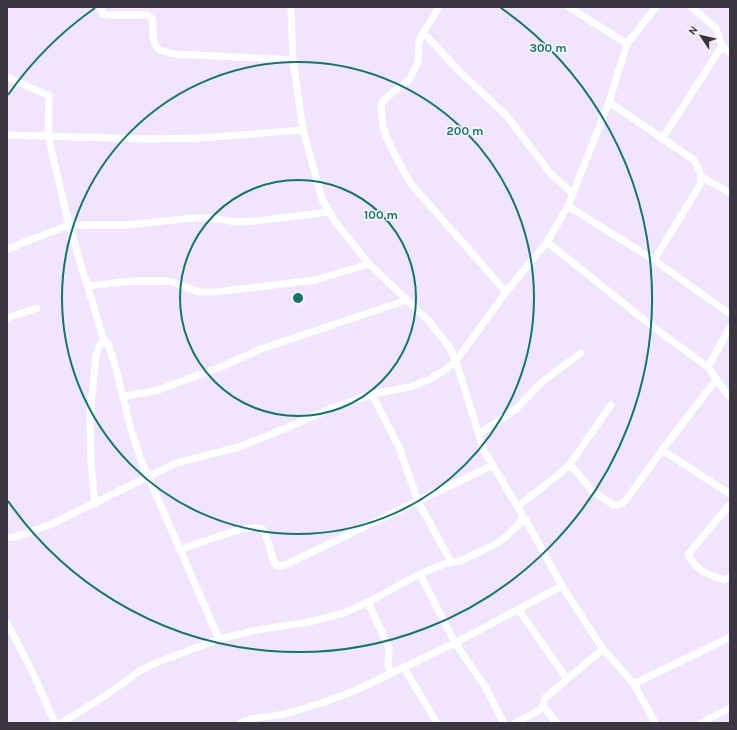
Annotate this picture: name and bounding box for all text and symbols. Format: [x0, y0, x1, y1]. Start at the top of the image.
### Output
north arrow [681, 16, 721, 56]
text: N [686, 24, 701, 38]
text: 300 m [529, 41, 567, 55]
text: 200 m [447, 124, 483, 138]
text: 100 m [364, 208, 398, 222]
centre of rings [291, 291, 305, 305]

